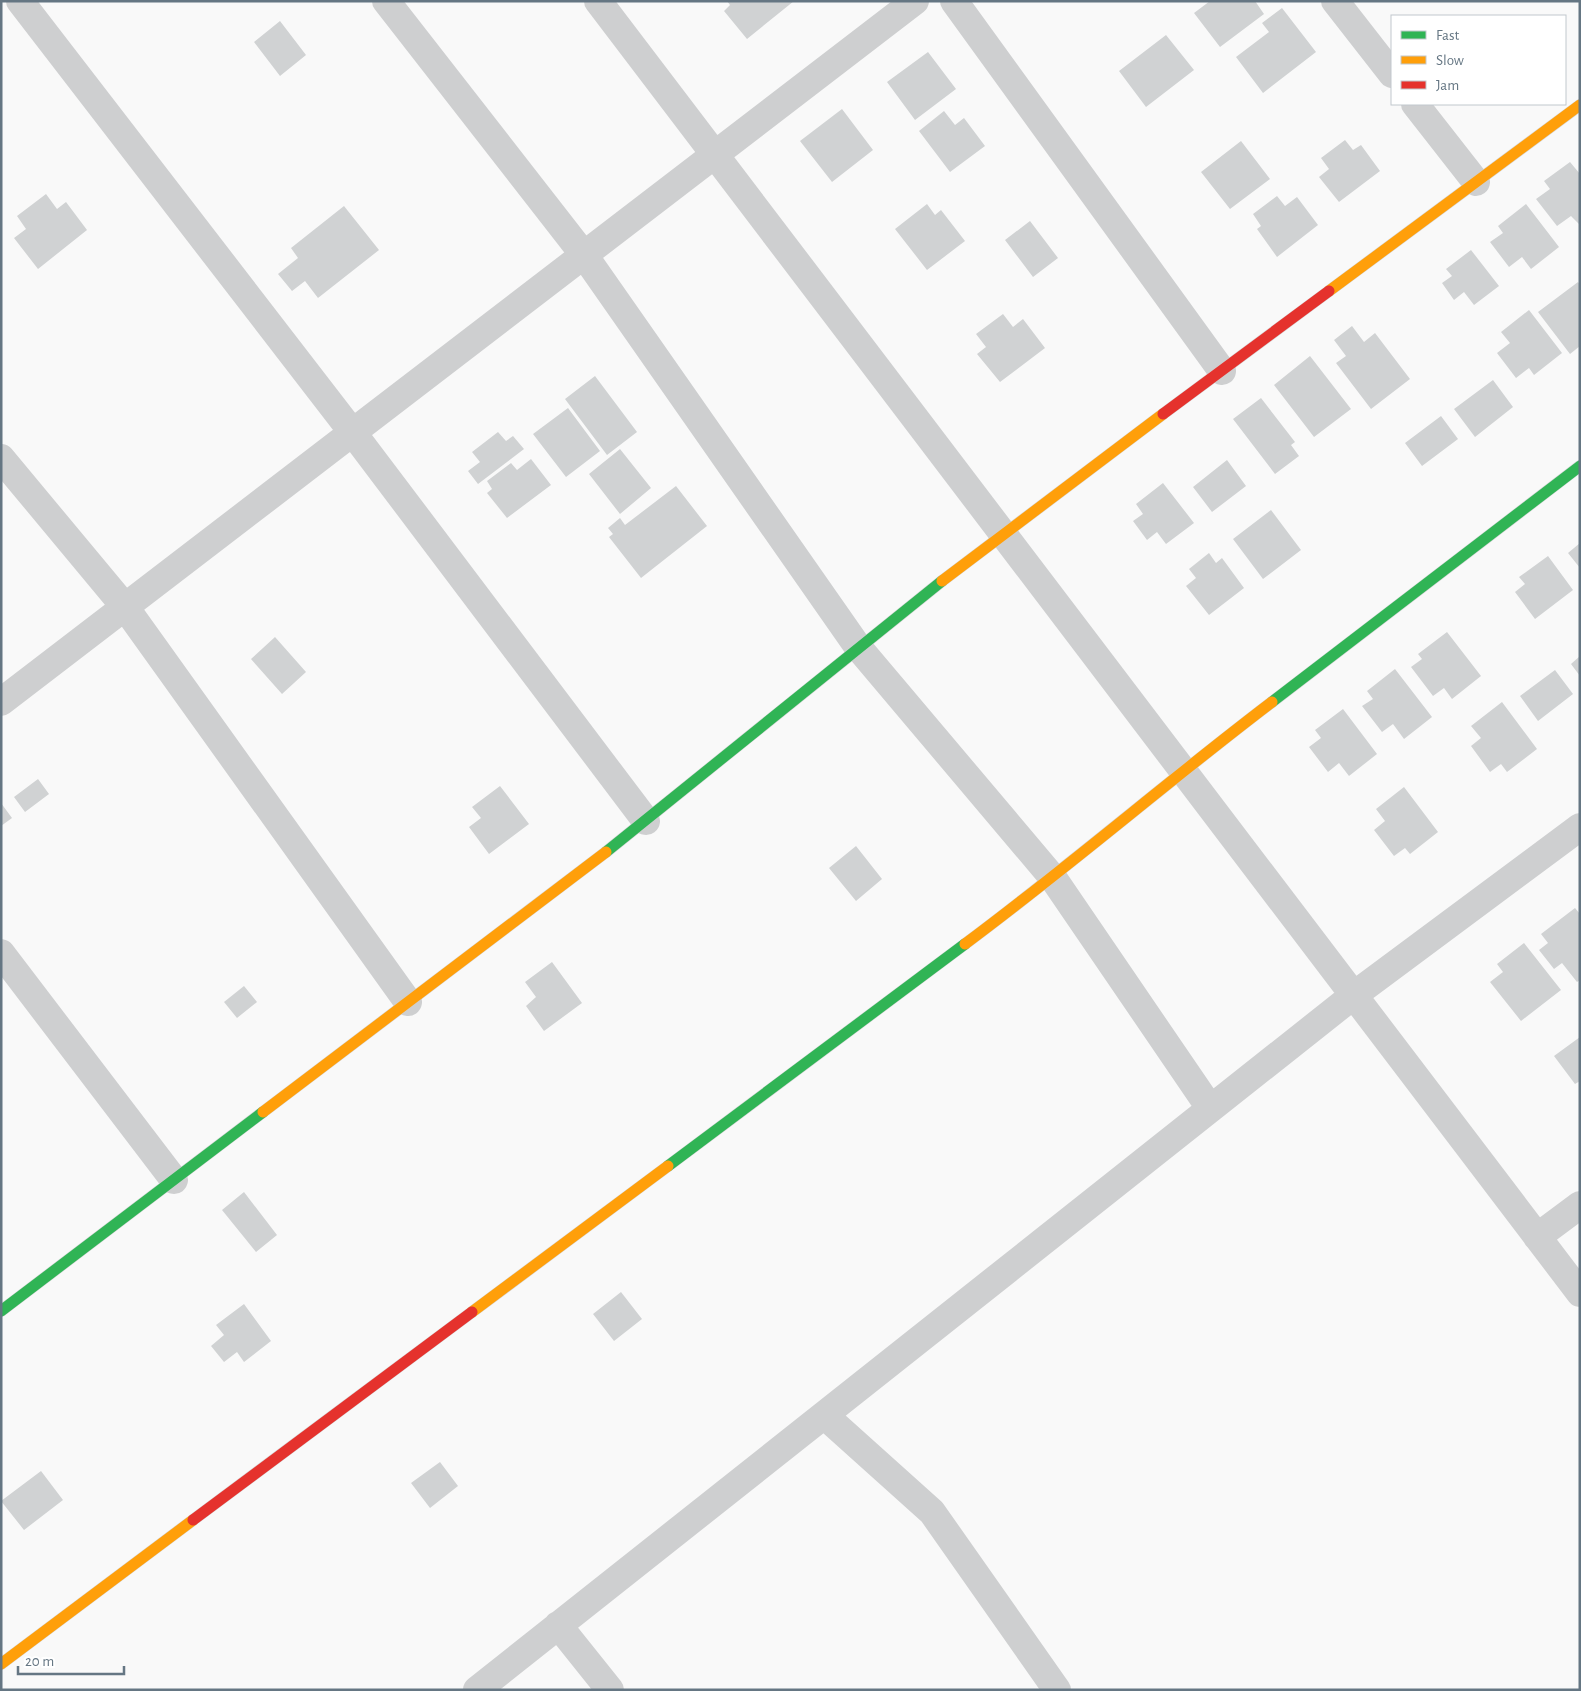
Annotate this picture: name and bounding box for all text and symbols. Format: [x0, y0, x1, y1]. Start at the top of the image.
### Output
legend [1391, 15, 1566, 105]
text: Fast [1436, 28, 1460, 43]
text: Slow [1436, 53, 1464, 68]
text: Jam [1436, 78, 1459, 93]
scale bar [18, 1644, 124, 1676]
text: 20 m [25, 1654, 54, 1669]

